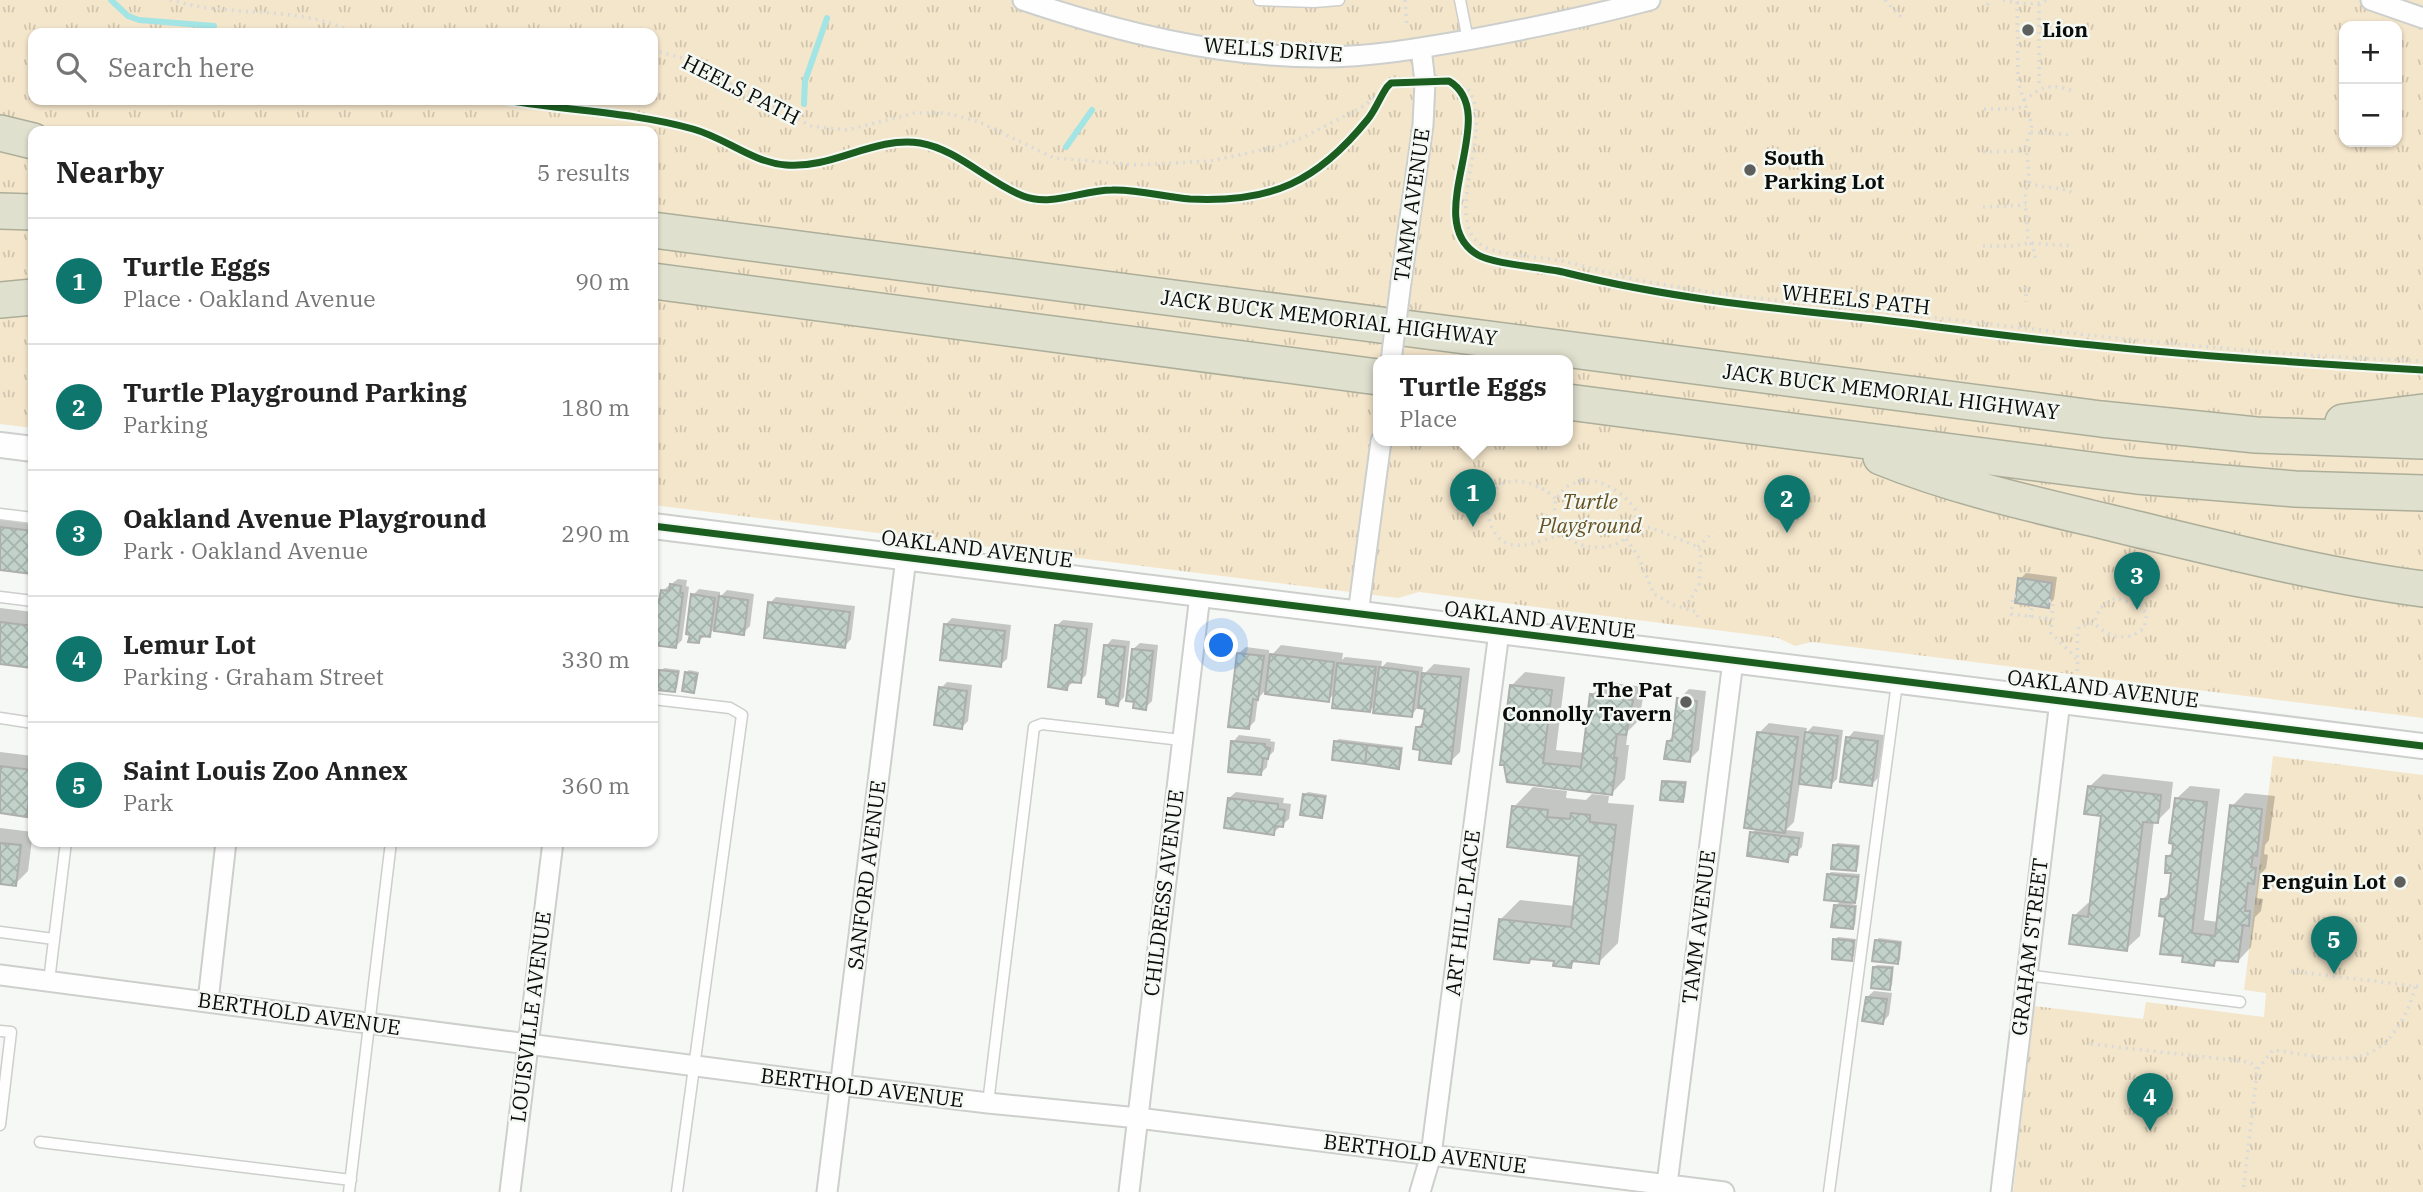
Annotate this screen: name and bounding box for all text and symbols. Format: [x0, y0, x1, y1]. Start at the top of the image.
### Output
place label: Lion [2042, 15, 2088, 43]
map controls [2339, 21, 2402, 147]
button: + [2339, 21, 2402, 84]
marker: Lion [2020, 22, 2036, 38]
search box [28, 28, 658, 105]
street label: WELLS DRIVE [1202, 30, 1344, 68]
street label: HEELS PATH [678, 47, 805, 131]
icon: search [52, 48, 90, 86]
text: Search here [108, 50, 254, 84]
button: − [2339, 84, 2402, 147]
street label: TAMM AVENUE [1386, 126, 1436, 283]
place label: South Parking Lot [1764, 143, 1885, 195]
text: Nearby [56, 152, 164, 191]
text: 5 results [537, 157, 630, 187]
marker: South Parking Lot [1742, 162, 1758, 178]
text: Turtle Eggs [123, 249, 270, 283]
text: 1 [72, 266, 86, 296]
text: 90 m [575, 266, 630, 296]
street label: WHEELS PATH [1780, 277, 1932, 321]
street label: JACK BUCK MEMORIAL HIGHWAY [1159, 282, 1499, 352]
text: Place · Oakland Avenue [123, 283, 376, 313]
popup [1373, 355, 1573, 446]
street label: JACK BUCK MEMORIAL HIGHWAY [1721, 356, 2061, 426]
text: Turtle Eggs [1399, 369, 1547, 403]
text: Turtle Playground Parking [123, 375, 467, 409]
text: 2 [72, 392, 86, 422]
text: 180 m [561, 392, 630, 422]
text: Place [1399, 403, 1457, 433]
text: Parking [123, 409, 208, 439]
pin: 1 [1450, 469, 1496, 527]
pin: 2 [1764, 475, 1810, 533]
park label: Turtle Playground [1537, 487, 1642, 539]
text: Oakland Avenue Playground [123, 501, 487, 535]
text: 3 [72, 518, 86, 548]
text: 290 m [561, 518, 630, 548]
street label: OAKLAND AVENUE [880, 522, 1075, 574]
text: Park · Oakland Avenue [123, 535, 368, 565]
pin: 3 [2114, 552, 2160, 610]
street label: OAKLAND AVENUE [1443, 593, 1638, 645]
text: Lemur Lot [123, 627, 256, 661]
your location [1204, 628, 1238, 662]
text: 4 [72, 644, 86, 674]
text: 330 m [561, 644, 630, 674]
text: Parking · Graham Street [123, 661, 384, 691]
street label: OAKLAND AVENUE [2006, 662, 2201, 714]
place label: The Pat Connolly Tavern [1502, 675, 1672, 727]
marker: The Pat Connolly Tavern [1678, 694, 1694, 710]
text: Saint Louis Zoo Annex [123, 753, 407, 787]
text: 5 [72, 770, 86, 800]
text: 360 m [561, 770, 630, 800]
street label: SANFORD AVENUE [841, 779, 892, 971]
text: Park [123, 787, 173, 817]
street label: CHILDRESS AVENUE [1136, 788, 1190, 998]
street label: ART HILL PLACE [1438, 828, 1486, 997]
street label: TAMM AVENUE [1675, 849, 1721, 1005]
street label: GRAHAM STREET [2004, 857, 2054, 1037]
place label: Penguin Lot [2262, 867, 2386, 895]
marker: Penguin Lot [2392, 874, 2408, 890]
street label: LOUISVILLE AVENUE [503, 910, 557, 1124]
pin: 5 [2311, 916, 2357, 974]
street label: BERTHOLD AVENUE [196, 985, 402, 1041]
street label: BERTHOLD AVENUE [759, 1061, 965, 1113]
pin: 4 [2127, 1073, 2173, 1131]
street label: BERTHOLD AVENUE [1322, 1127, 1528, 1179]

